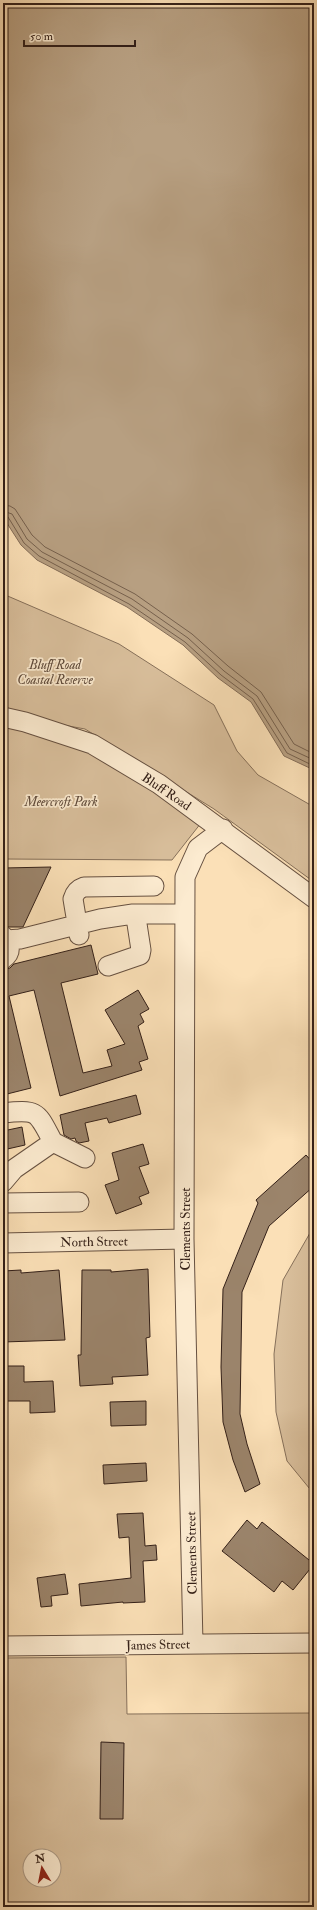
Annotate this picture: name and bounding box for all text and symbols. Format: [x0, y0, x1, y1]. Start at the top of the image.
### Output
scale bar [24, 22, 135, 48]
text: 50 m [30, 29, 54, 44]
park label: Bluff Road Coastal Reserve [17, 657, 93, 688]
street label: Bluff Road [139, 770, 195, 814]
park label: Meercroft Park [23, 794, 98, 810]
street label: Clements Street [178, 1187, 194, 1271]
street label: North Street [60, 1233, 128, 1251]
street label: Clements Street [183, 1511, 201, 1595]
street label: James Street [125, 1636, 190, 1654]
north arrow [22, 1848, 62, 1888]
text: N [33, 1851, 47, 1866]

